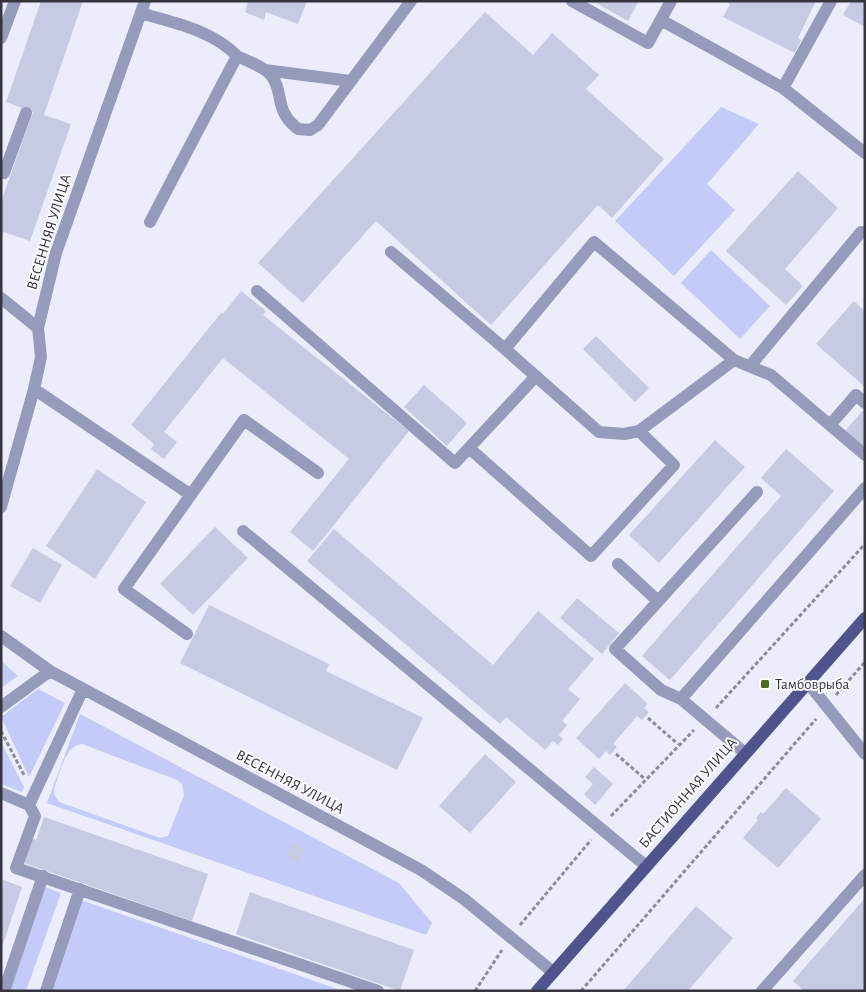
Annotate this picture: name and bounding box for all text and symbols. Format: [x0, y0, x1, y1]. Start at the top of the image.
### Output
street label: ВЕСЕННЯЯ УЛИЦА [24, 172, 74, 292]
place label: Тамбоврыба [775, 677, 849, 692]
marker: Тамбоврыба [759, 678, 771, 690]
street label: БАСТИОННАЯ УЛИЦА [636, 735, 740, 851]
street label: ВЕСЕННЯЯ УЛИЦА [233, 747, 347, 817]

